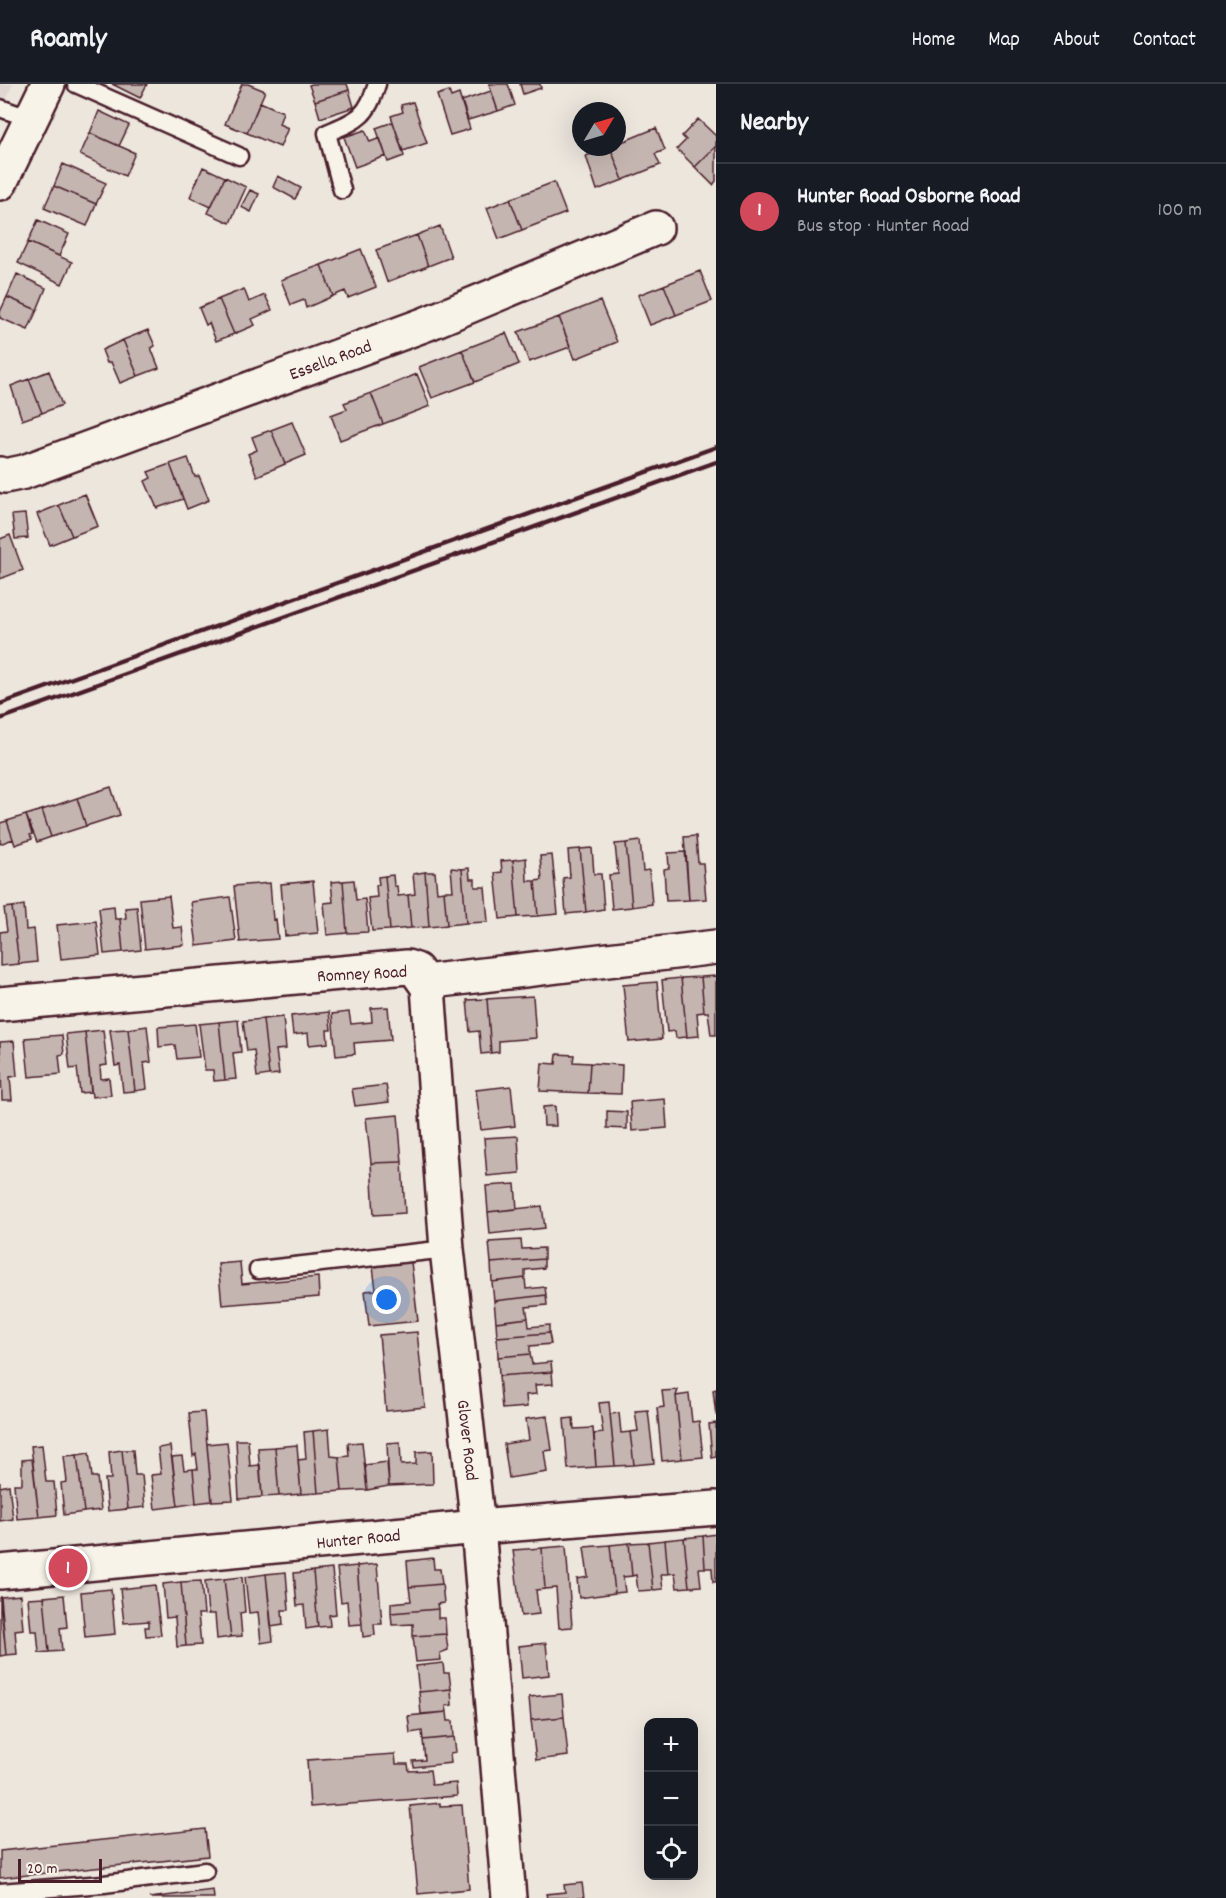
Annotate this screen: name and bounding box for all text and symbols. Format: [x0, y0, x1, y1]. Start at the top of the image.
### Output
text: Roamly [30, 21, 106, 61]
text: Home [911, 26, 955, 56]
text: Map [988, 26, 1020, 56]
text: About [1053, 26, 1100, 56]
text: Contact [1133, 26, 1196, 56]
north arrow [572, 102, 626, 156]
text: Nearby [740, 105, 808, 142]
text: Hunter Road Osborne Road [797, 182, 1020, 213]
text: 1 [757, 197, 762, 225]
text: 100 m [1158, 197, 1202, 225]
text: Bus stop · Hunter Road [797, 213, 969, 241]
street label: Essella Road [286, 335, 376, 388]
street label: Romney Road [316, 961, 408, 990]
your location [372, 1285, 401, 1314]
street label: Glover Road [449, 1399, 483, 1482]
street label: Hunter Road [315, 1524, 402, 1557]
pin: 1 [48, 1546, 88, 1590]
map controls [644, 1718, 698, 1880]
button: + [644, 1718, 698, 1772]
button: − [644, 1772, 698, 1826]
button: locate [644, 1826, 698, 1880]
scale bar [18, 1856, 102, 1884]
text: 20 m [27, 1858, 57, 1881]

